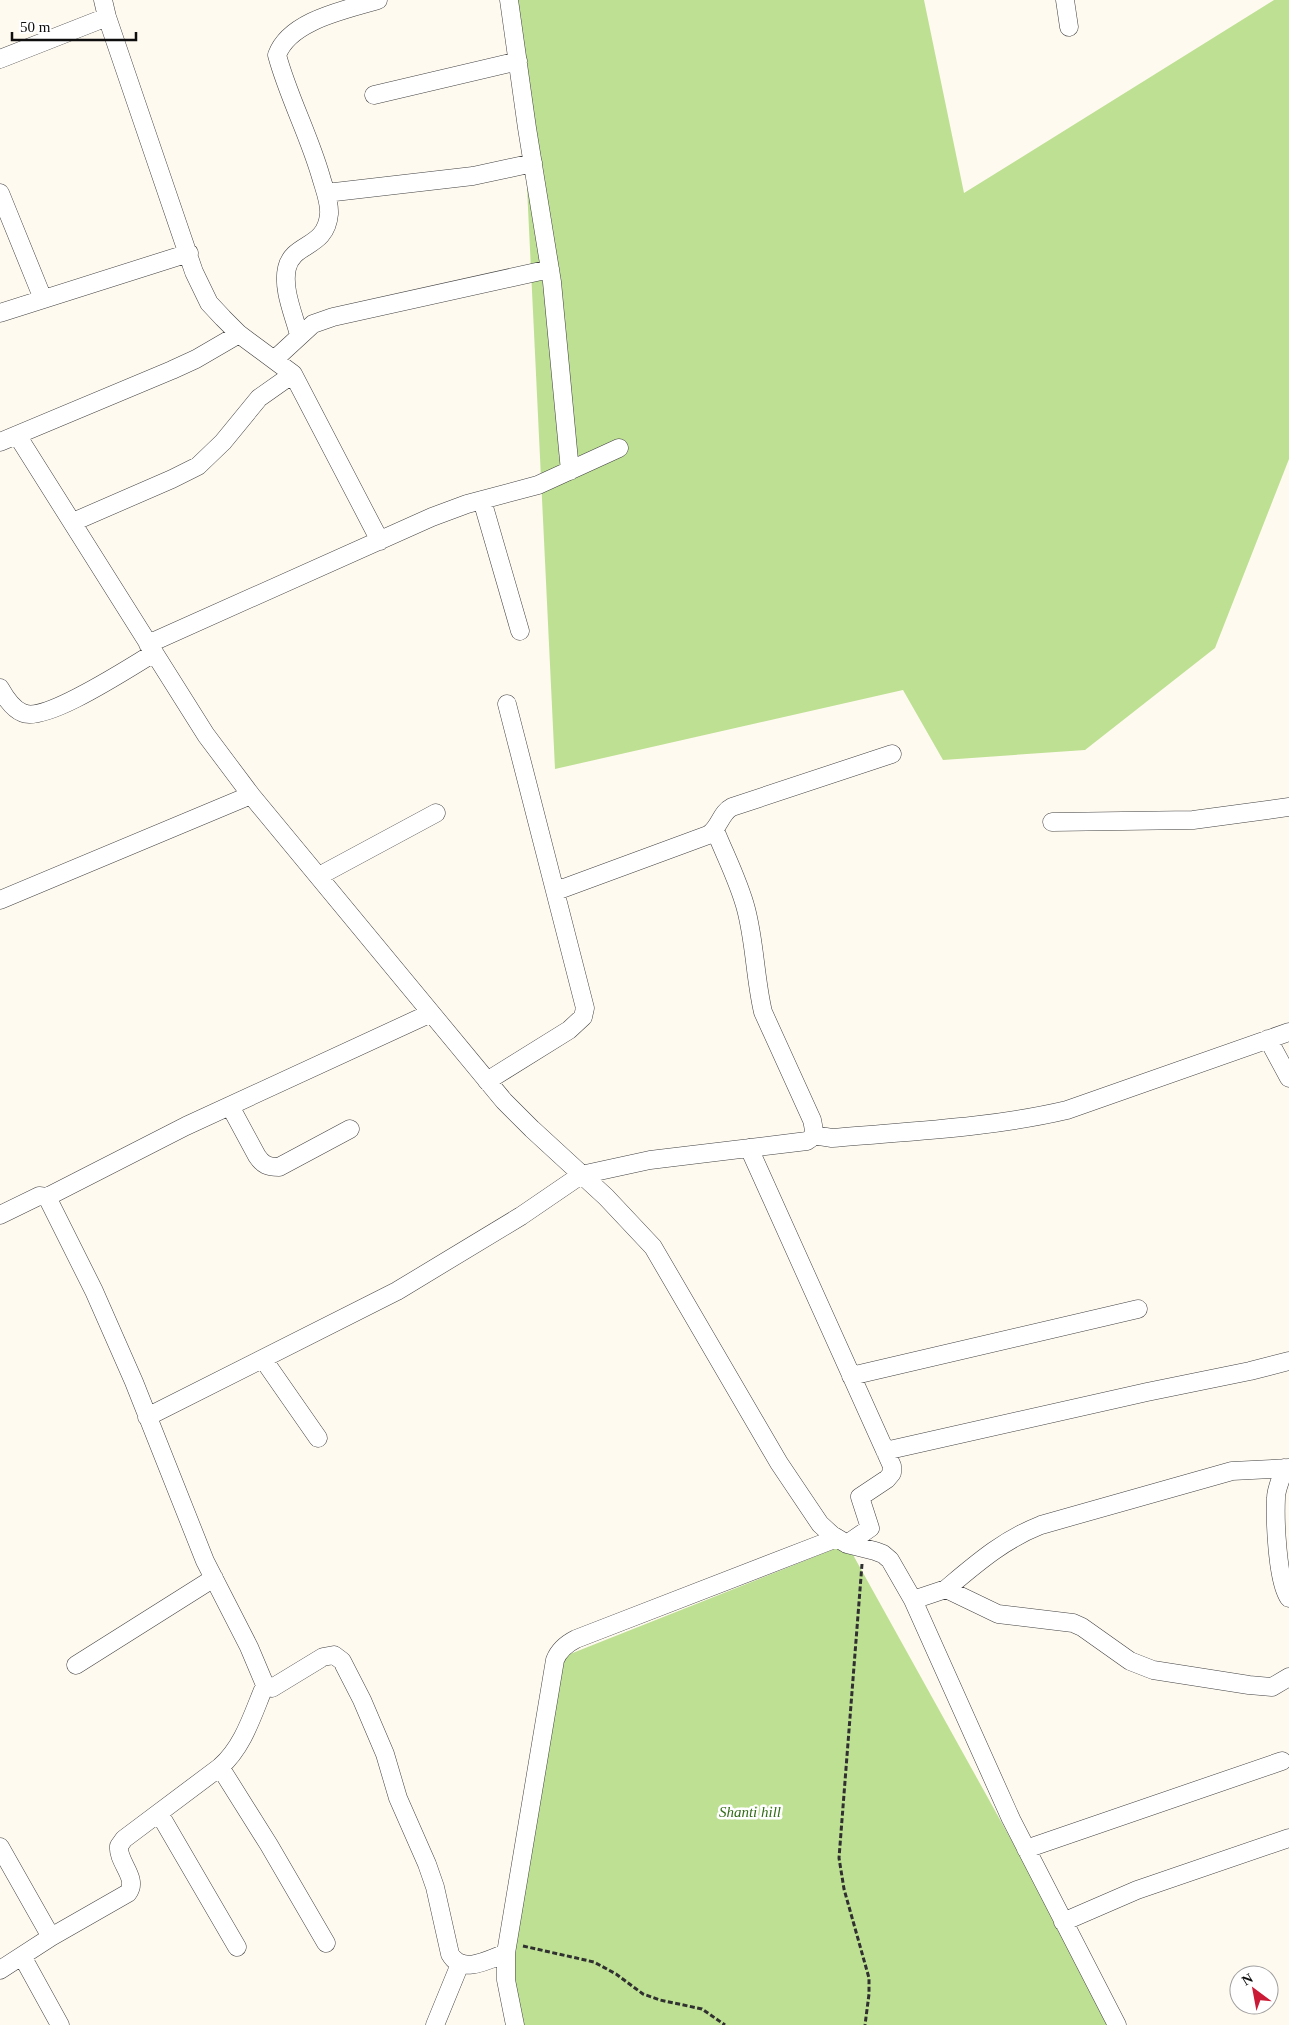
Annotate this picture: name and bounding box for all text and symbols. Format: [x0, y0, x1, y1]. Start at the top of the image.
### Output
scale bar [12, 10, 136, 42]
text: 50 m [20, 19, 51, 35]
park label: Shanti hill [719, 1804, 781, 1820]
north arrow [1229, 1965, 1279, 2015]
text: N [1239, 1970, 1256, 1988]

